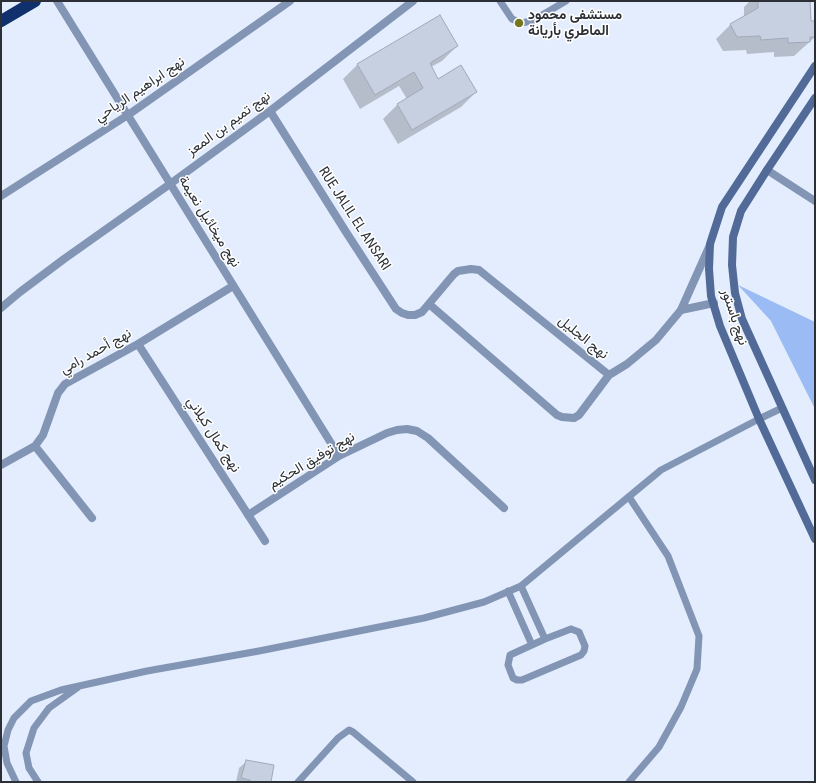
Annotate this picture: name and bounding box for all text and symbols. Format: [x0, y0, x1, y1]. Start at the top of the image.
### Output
place label: مستشفى محمود الماطري بأريانة [528, 7, 622, 40]
marker: مستشفى محمود الماطري بأريانة [513, 17, 525, 29]
street label: نهج ابراهيم الرياحي [92, 54, 188, 126]
street label: نهج تميم بن المعز [184, 88, 274, 160]
street label: RUE JALIL EL ANSARI [314, 164, 394, 274]
street label: نهج ميخائيل نعيمة [174, 173, 244, 271]
street label: نهج باستور [717, 287, 751, 347]
street label: نهج الجليل [554, 313, 612, 363]
street label: نهج أحمد رامي [57, 325, 135, 379]
street label: نهج كمال كيلاني [182, 394, 244, 476]
street label: نهج توفيق الحكيم [266, 429, 358, 493]

